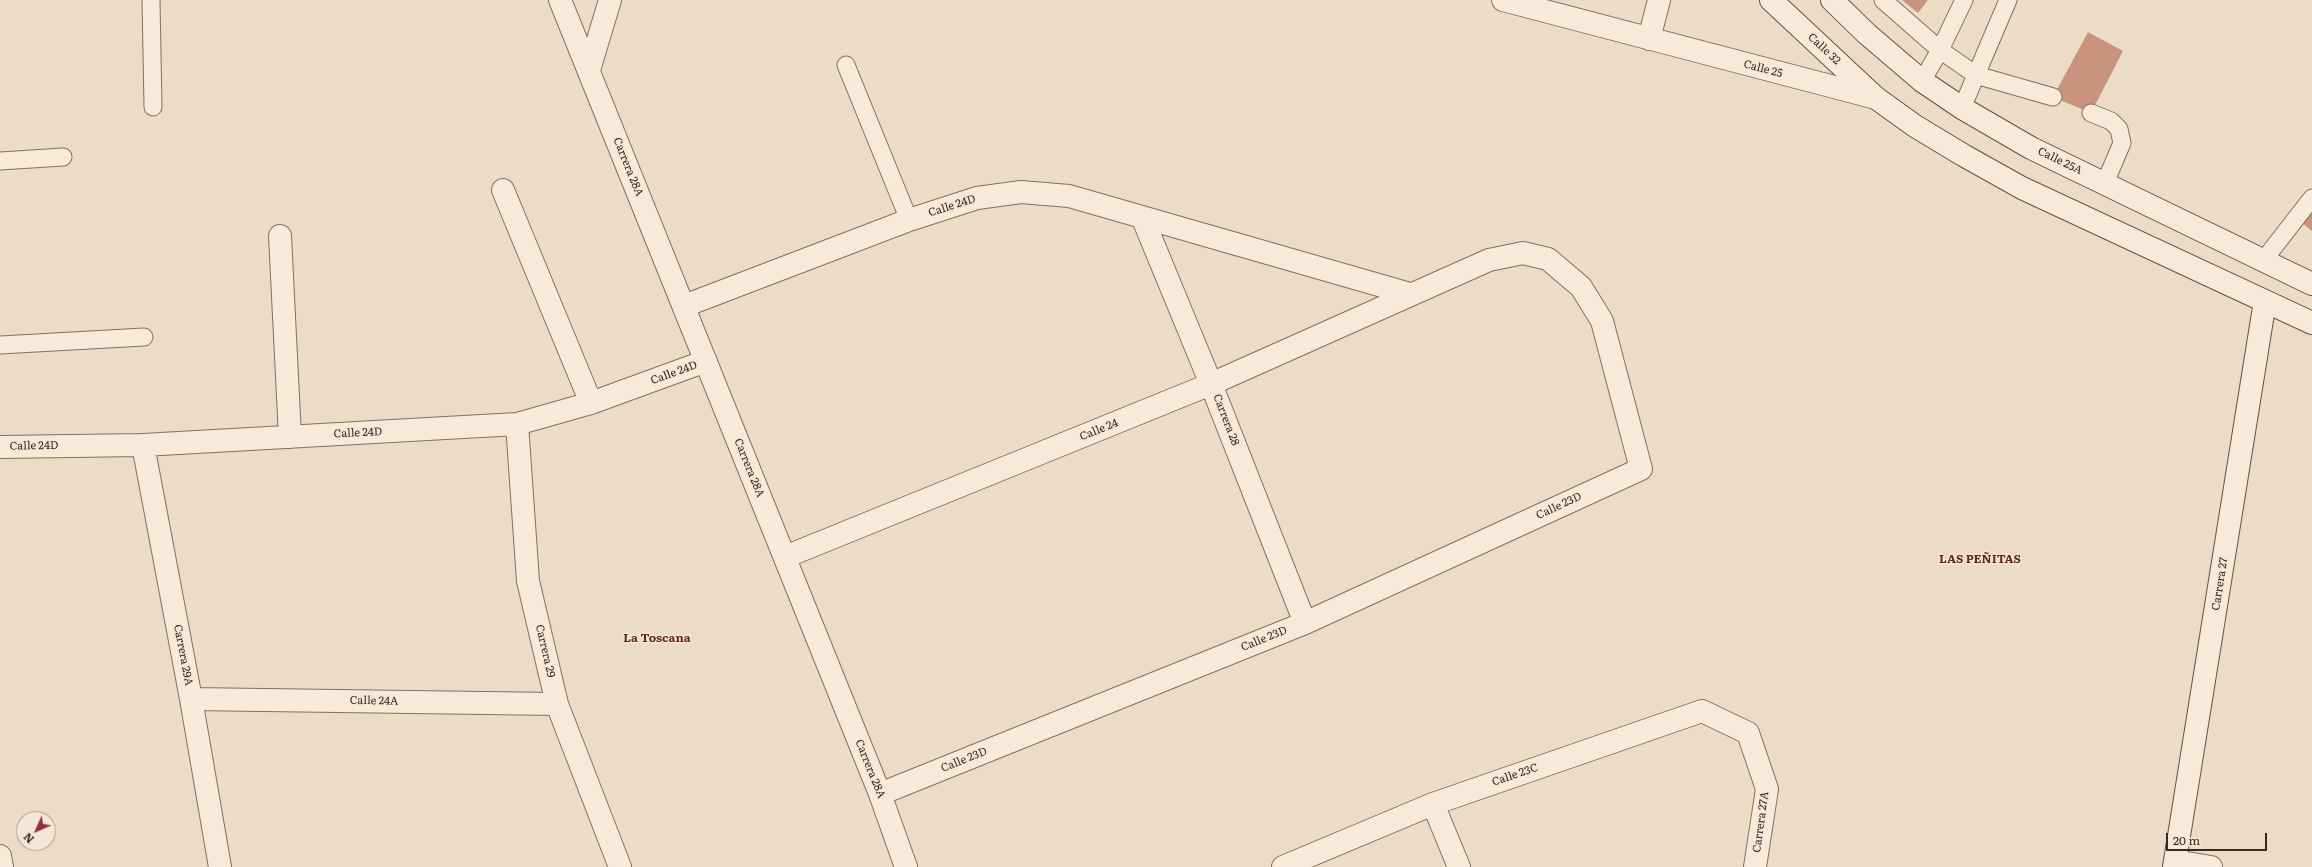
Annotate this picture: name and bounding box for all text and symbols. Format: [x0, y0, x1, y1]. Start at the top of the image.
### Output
street label: Calle 32 [1805, 31, 1843, 67]
street label: Calle 25 [1742, 57, 1784, 81]
street label: Carrera 28A [610, 136, 646, 198]
street label: Calle 25A [2036, 145, 2084, 177]
street label: Calle 24D [927, 192, 977, 220]
street label: Calle 24D [649, 358, 699, 388]
street label: Carrera 28 [1210, 392, 1242, 448]
street label: Calle 24 [1078, 416, 1120, 444]
street label: Calle 24D [333, 425, 383, 441]
street label: Carrera 28A [731, 437, 767, 499]
street label: Calle 24D [10, 439, 58, 453]
street label: Calle 23D [1534, 490, 1584, 522]
district label: LAS PEÑITAS [1939, 552, 2021, 566]
street label: Carrera 27 [2209, 556, 2231, 612]
street label: Carrera 29A [171, 623, 195, 687]
street label: Carrera 29 [533, 623, 557, 679]
street label: Calle 23D [1239, 624, 1289, 654]
district label: La Toscana [623, 631, 691, 645]
street label: Calle 24A [350, 694, 398, 708]
street label: Carrera 28A [852, 738, 888, 800]
street label: Calle 23D [939, 745, 989, 775]
street label: Calle 23C [1490, 761, 1540, 789]
street label: Carrera 27A [1750, 791, 1772, 853]
north arrow [16, 811, 56, 851]
scale bar [2168, 825, 2269, 851]
text: N [19, 830, 37, 848]
text: 20 m [2173, 831, 2200, 849]

